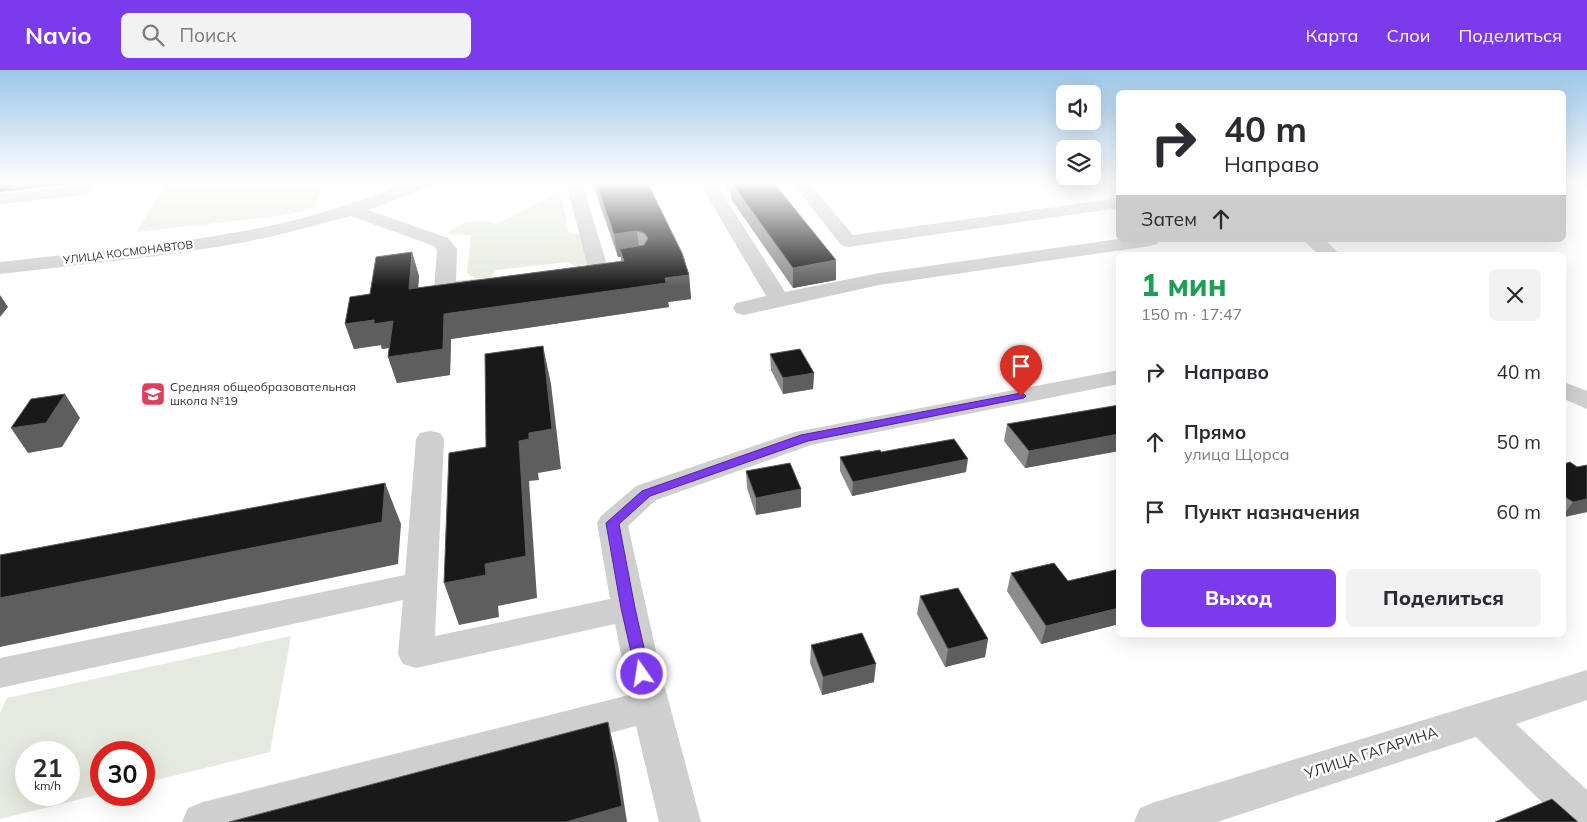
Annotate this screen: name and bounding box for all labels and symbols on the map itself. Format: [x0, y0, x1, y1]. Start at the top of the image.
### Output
street label: УЛИЦА КОСМОНАВТОВ [61, 237, 194, 267]
pin [1000, 345, 1042, 396]
place label: Средняя общеобразовательная школа №19 [170, 379, 356, 408]
school or university icon: Средняя общеобразовательная школа №19 [140, 381, 166, 407]
position arrow [615, 647, 667, 699]
street label: УЛИЦА ГАГАРИНА [1301, 722, 1440, 783]
speed limit sign: 30 [90, 741, 155, 806]

